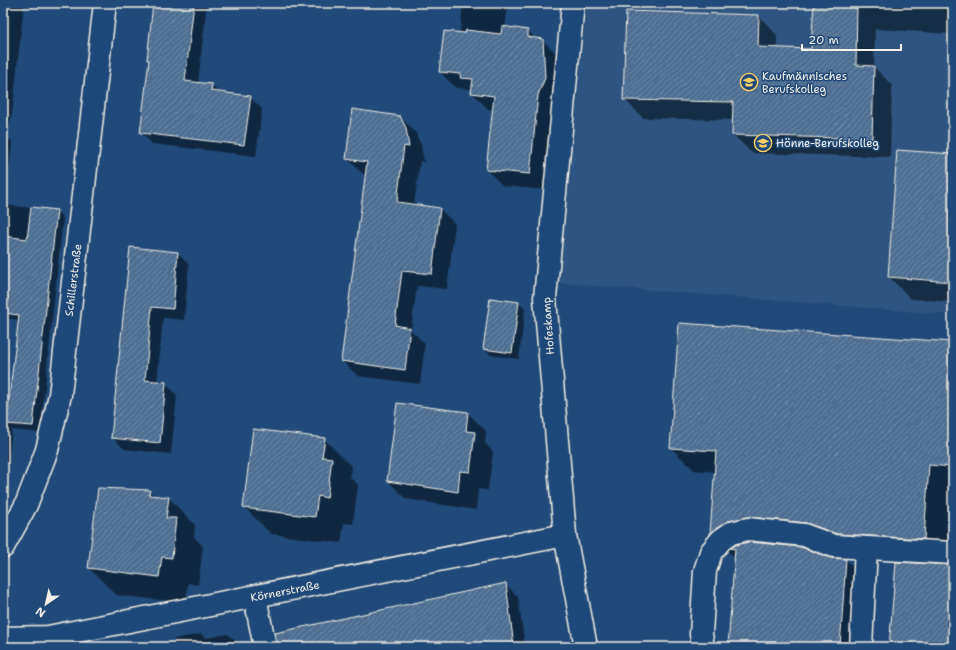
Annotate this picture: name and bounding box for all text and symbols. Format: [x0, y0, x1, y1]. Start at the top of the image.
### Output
scale bar [802, 26, 901, 52]
text: 20 m [808, 32, 839, 48]
place label: Kaufmännisches Berufskolleg [762, 69, 847, 97]
school or university icon: Kaufmännisches Berufskolleg [739, 72, 759, 92]
school or university icon: Hönne-Berufskolleg [753, 133, 773, 153]
place label: Hönne-Berufskolleg [776, 136, 879, 151]
street label: Schillerstraße [62, 243, 85, 317]
street label: Hofeskamp [539, 297, 558, 355]
street label: Körnerstraße [249, 577, 321, 606]
north arrow [26, 584, 66, 624]
text: N [33, 603, 48, 621]

